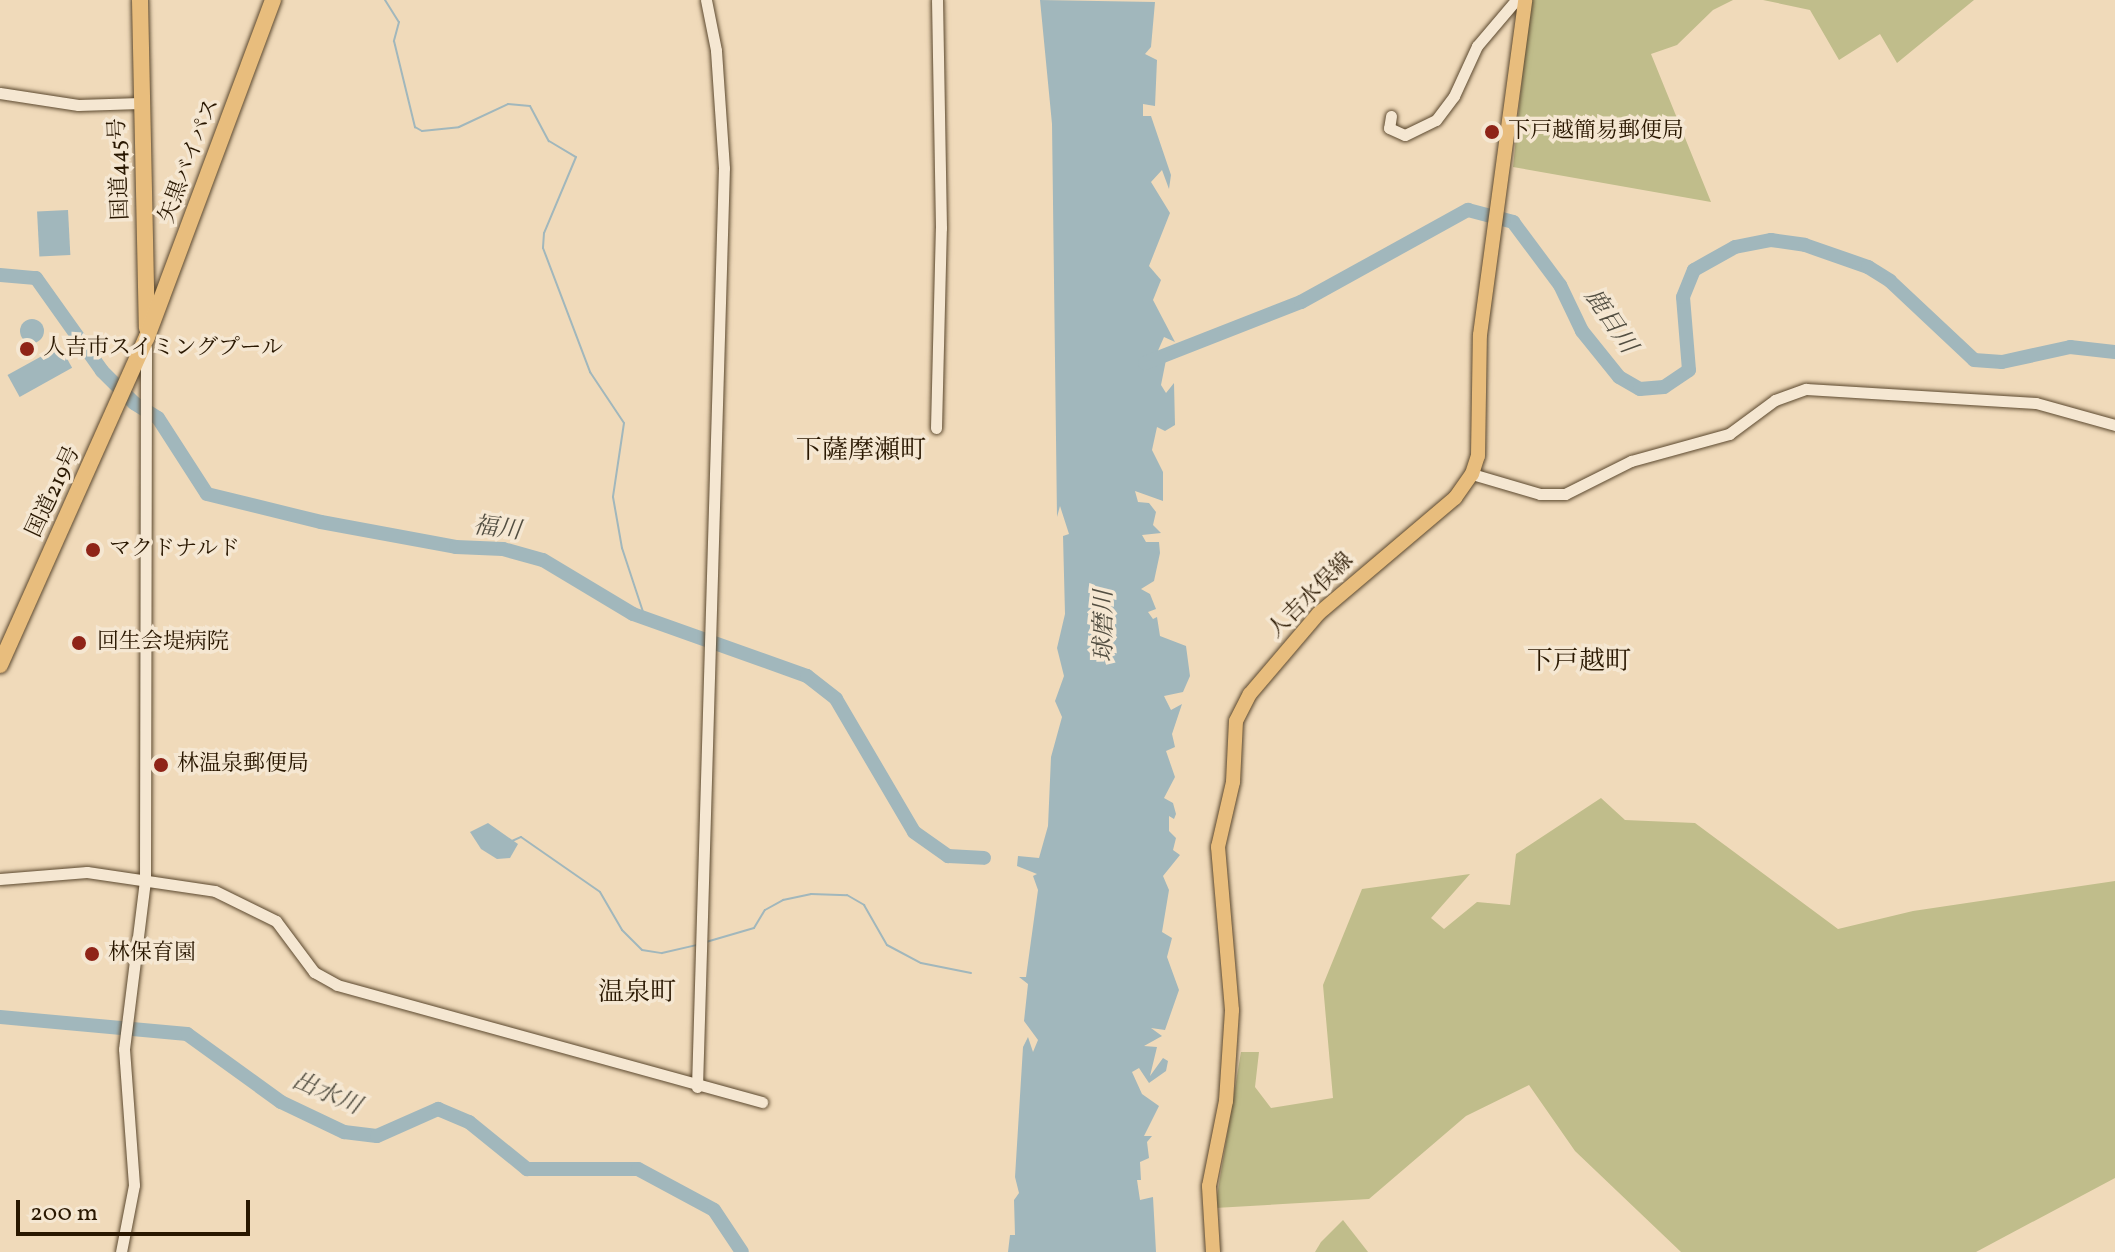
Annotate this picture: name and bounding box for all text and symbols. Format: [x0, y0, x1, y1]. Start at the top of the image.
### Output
street label: 矢黒バイパス [154, 95, 226, 227]
street label: 国道445号 [105, 117, 135, 221]
place label: 下戸越簡易郵便局 [1508, 119, 1684, 145]
marker: 下戸越簡易郵便局 [1483, 123, 1501, 141]
water label: 鹿目川 [1577, 284, 1641, 360]
place label: 人吉市スイミングプール [43, 336, 284, 362]
marker: 人吉市スイミングプール [18, 340, 36, 358]
district label: 下薩摩瀬町 [796, 436, 926, 468]
street label: 国道219号 [21, 442, 87, 542]
water label: 福川 [471, 513, 523, 547]
place label: マクドナルド [109, 537, 241, 563]
marker: マクドナルド [84, 541, 102, 559]
street label: 人吉水俣線 [1263, 548, 1359, 644]
water label: 球磨川 [1092, 590, 1120, 662]
place label: 回生会堤病院 [97, 630, 229, 656]
marker: 回生会堤病院 [68, 632, 90, 654]
district label: 下戸越町 [1527, 647, 1631, 679]
place label: 林温泉郵便局 [177, 752, 309, 778]
marker: 林温泉郵便局 [152, 756, 170, 774]
place label: 林保育園 [108, 941, 196, 967]
marker: 林保育園 [83, 945, 101, 963]
district label: 温泉町 [598, 978, 676, 1010]
water label: 出水川 [287, 1068, 365, 1122]
scale bar [20, 1184, 254, 1234]
text: 200 m [30, 1197, 98, 1231]

